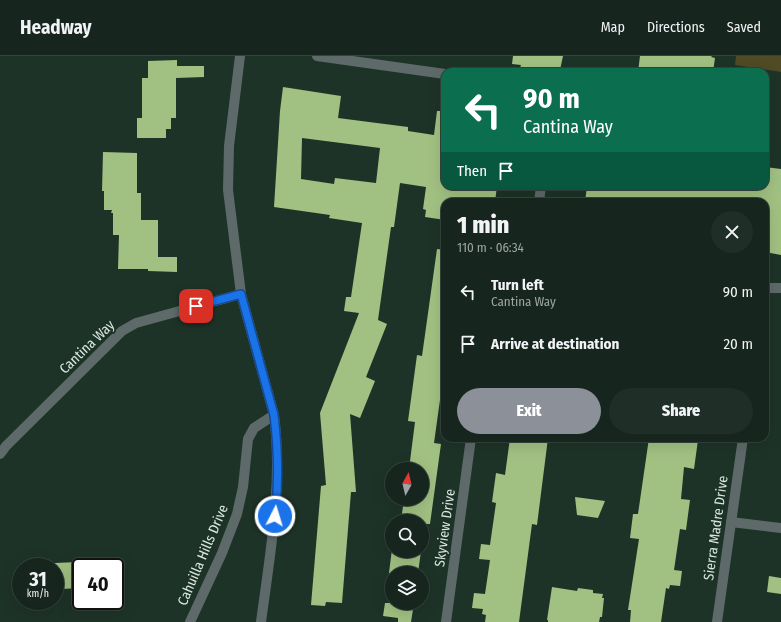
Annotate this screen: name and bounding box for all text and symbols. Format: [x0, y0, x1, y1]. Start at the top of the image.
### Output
text: Headway [20, 16, 92, 39]
text: Map [601, 19, 625, 36]
text: Directions [647, 19, 705, 36]
text: Saved [727, 19, 761, 36]
text: 90 m [523, 82, 580, 115]
icon: left [457, 84, 509, 136]
text: Cantina Way [523, 116, 613, 138]
icon: arrive [495, 160, 517, 182]
text: Then [457, 162, 487, 180]
text: 1 min [457, 211, 509, 239]
button: close [711, 211, 753, 253]
text: 110 m · 06:34 [457, 240, 524, 255]
text: Turn left [491, 276, 544, 294]
icon: left [457, 281, 479, 303]
text: 90 m [723, 283, 753, 301]
pin [179, 289, 213, 323]
text: Cantina Way [491, 294, 556, 309]
icon: arrive [185, 295, 207, 317]
street label: Cantina Way [56, 316, 119, 377]
icon: arrive [457, 333, 479, 355]
text: Arrive at destination [491, 335, 619, 353]
text: 20 m [724, 335, 753, 353]
button: Exit [457, 388, 601, 434]
button: Share [609, 388, 753, 434]
north arrow [385, 462, 429, 506]
map controls [385, 462, 429, 610]
street label: Sierra Madre Drive [700, 474, 732, 581]
street label: Skyview Drive [431, 488, 459, 568]
position arrow [254, 495, 296, 537]
street label: Cahuilla Hills Drive [174, 502, 232, 608]
button: search [385, 514, 429, 558]
speed limit sign: 40 [72, 558, 124, 610]
button: layers [385, 566, 429, 610]
text: 31 [29, 567, 47, 591]
text: km/h [27, 588, 49, 600]

